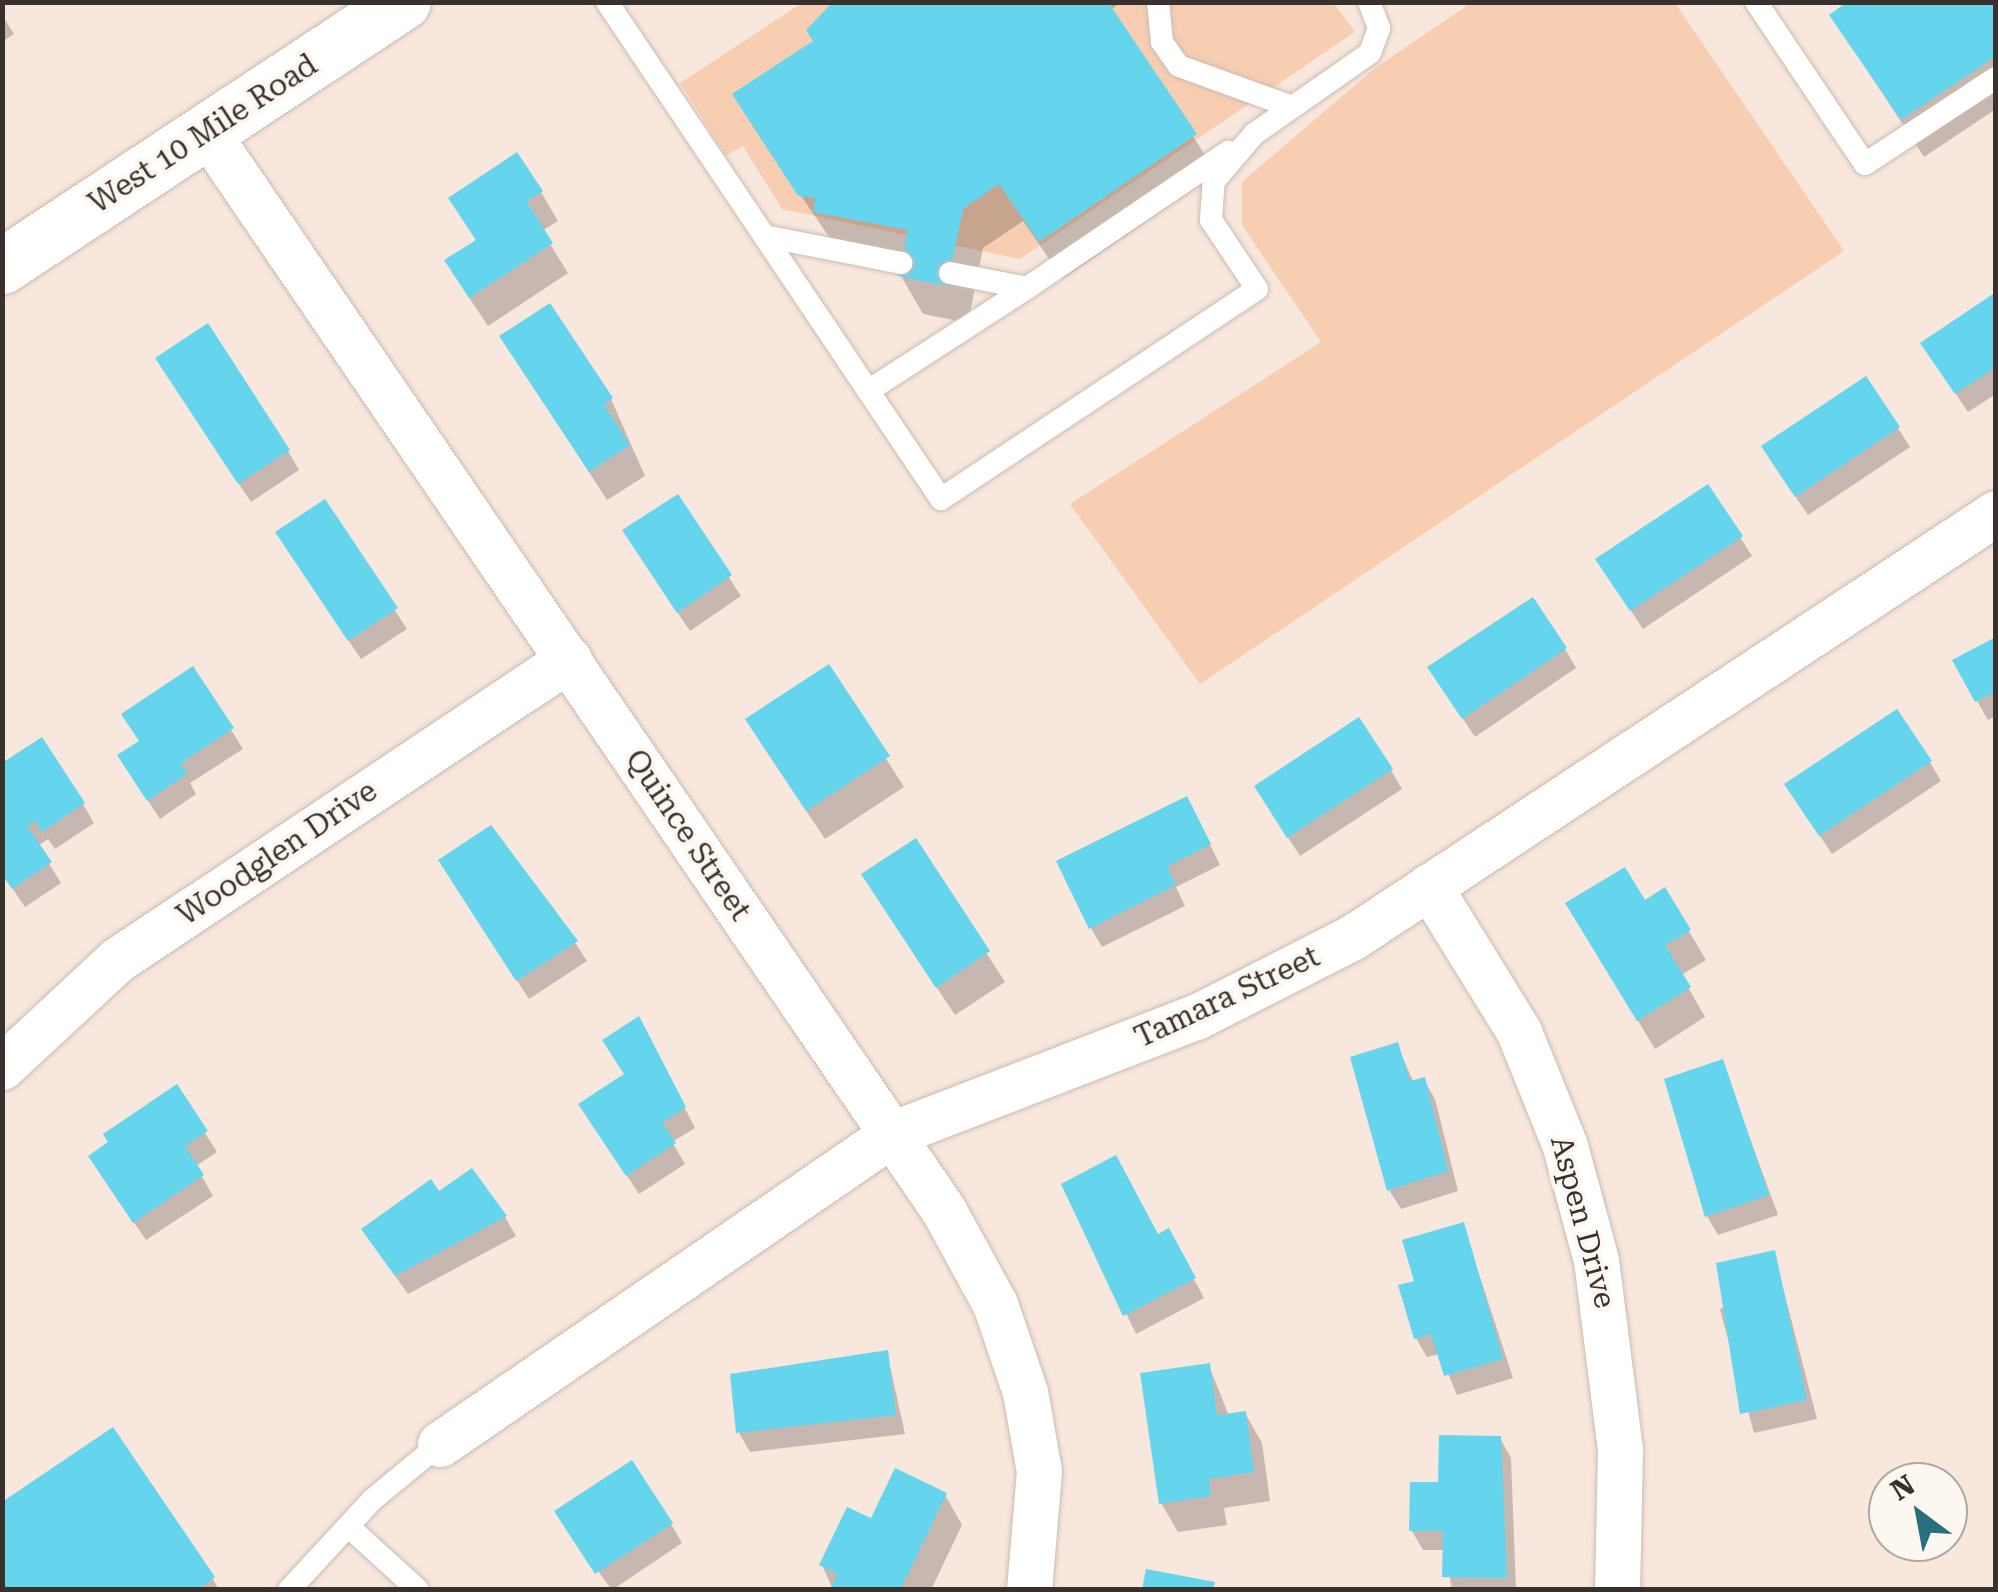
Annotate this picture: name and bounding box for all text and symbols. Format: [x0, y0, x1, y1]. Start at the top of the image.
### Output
street label: West 10 Mile Road [82, 47, 324, 221]
street label: Quince Street [618, 743, 758, 927]
street label: Woodglen Drive [170, 773, 384, 933]
street label: Tamara Street [1129, 938, 1325, 1056]
street label: Aspen Drive [1543, 1132, 1623, 1312]
north arrow [1868, 1462, 1968, 1562]
text: N [1885, 1468, 1921, 1508]

